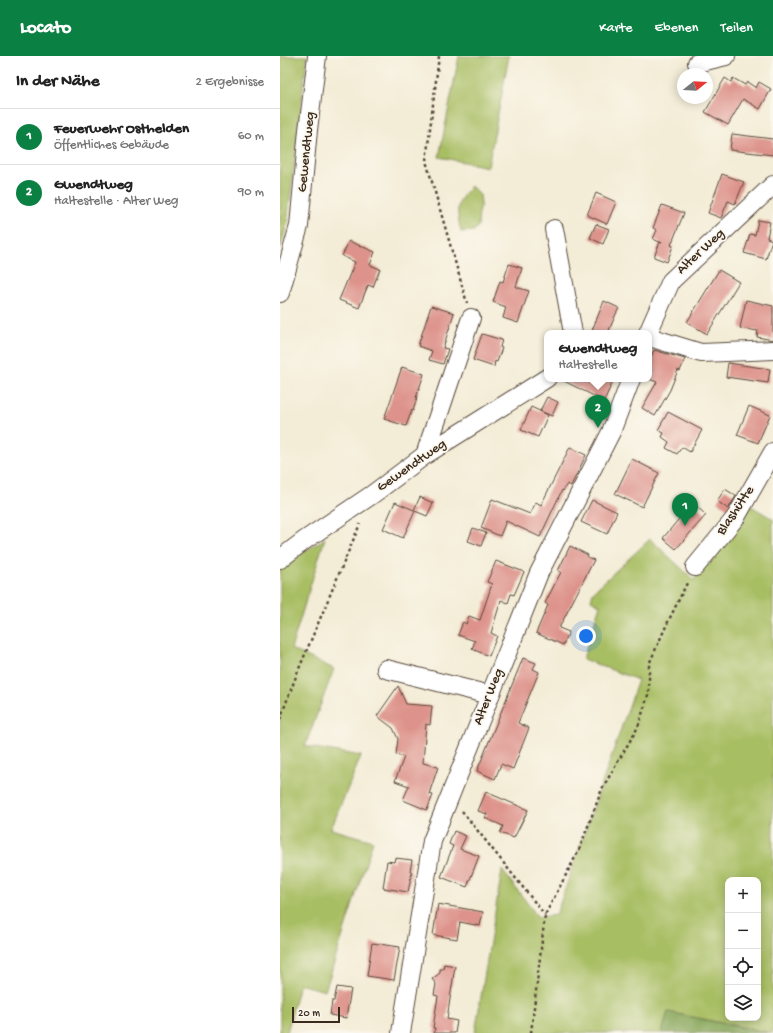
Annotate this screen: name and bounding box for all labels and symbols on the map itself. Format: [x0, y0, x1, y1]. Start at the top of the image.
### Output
north arrow [677, 68, 713, 104]
street label: Gewendtweg [294, 111, 320, 193]
street label: Alter Weg [673, 225, 729, 279]
pin: 2 [585, 395, 611, 428]
street label: Gewendtweg [374, 436, 450, 496]
street label: Blashütte [713, 482, 759, 540]
pin: 1 [672, 493, 698, 526]
your location [576, 626, 596, 646]
street label: Alter Weg [470, 666, 508, 728]
scale bar [292, 1005, 340, 1024]

